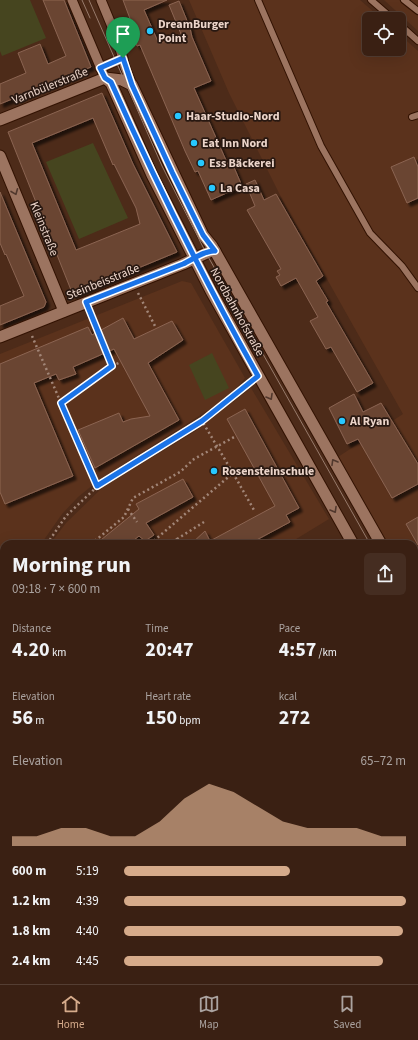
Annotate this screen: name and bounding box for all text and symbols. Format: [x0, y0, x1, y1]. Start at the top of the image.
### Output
map controls [362, 12, 406, 56]
button: locate [362, 12, 406, 56]
place label: DreamBurger Point [158, 16, 229, 47]
pin [106, 17, 140, 58]
icon: arrive [112, 23, 134, 45]
marker: DreamBurger Point [145, 26, 155, 36]
street label: Varnbülerstraße [9, 63, 91, 109]
place label: Haar-Studio-Nord [186, 108, 280, 125]
marker: Haar-Studio-Nord [173, 111, 183, 121]
place label: Eat Inn Nord [202, 135, 268, 152]
marker: Eat Inn Nord [189, 138, 199, 148]
place label: Ess Bäckerei [209, 155, 274, 172]
marker: Ess Bäckerei [196, 158, 206, 168]
place label: La Casa [220, 180, 260, 197]
marker: La Casa [207, 183, 217, 193]
one-way arrow [10, 189, 18, 196]
street label: Kleinstraße [25, 199, 63, 259]
street label: Steinbeisstraße [64, 260, 142, 304]
street label: Nordbahnhofstraße [206, 265, 268, 359]
one-way arrow [265, 393, 272, 401]
place label: Al Ryan [349, 413, 389, 430]
marker: Al Ryan [337, 416, 347, 426]
one-way arrow [331, 459, 338, 466]
place label: Rosensteinschule [222, 463, 314, 480]
marker: Rosensteinschule [209, 466, 219, 476]
one-way arrow [330, 506, 337, 514]
text: Morning run [12, 549, 131, 581]
button: share [364, 553, 406, 595]
text: 09:18 · 7 × 600 m [12, 580, 100, 598]
text: Distance [12, 621, 51, 636]
text: Time [145, 621, 169, 636]
text: Pace [279, 621, 300, 636]
text: 4.20 [12, 636, 50, 664]
text: 20:47 [145, 636, 194, 664]
text: 4:57 [279, 636, 316, 664]
text: km [50, 645, 66, 660]
text: /km [316, 645, 337, 660]
text: Elevation [12, 689, 55, 704]
text: Heart rate [145, 689, 191, 704]
text: kcal [279, 689, 297, 704]
text: 56 [12, 704, 33, 732]
text: 150 [145, 704, 177, 732]
text: 272 [279, 704, 310, 732]
text: m [33, 713, 44, 728]
text: bpm [177, 713, 201, 728]
text: Elevation [12, 752, 63, 770]
text: 65–72 m [361, 752, 406, 770]
text: 600 m [12, 862, 46, 880]
text: 5:19 [76, 862, 99, 880]
text: 1.2 km [12, 892, 51, 910]
text: 4:39 [76, 892, 99, 910]
text: 1.8 km [12, 922, 51, 940]
text: 4:40 [76, 922, 99, 940]
text: 2.4 km [12, 952, 51, 970]
text: 4:45 [76, 952, 99, 970]
tab: Home [57, 993, 84, 1032]
tab: Map [198, 993, 220, 1032]
tab: Saved [333, 993, 361, 1032]

